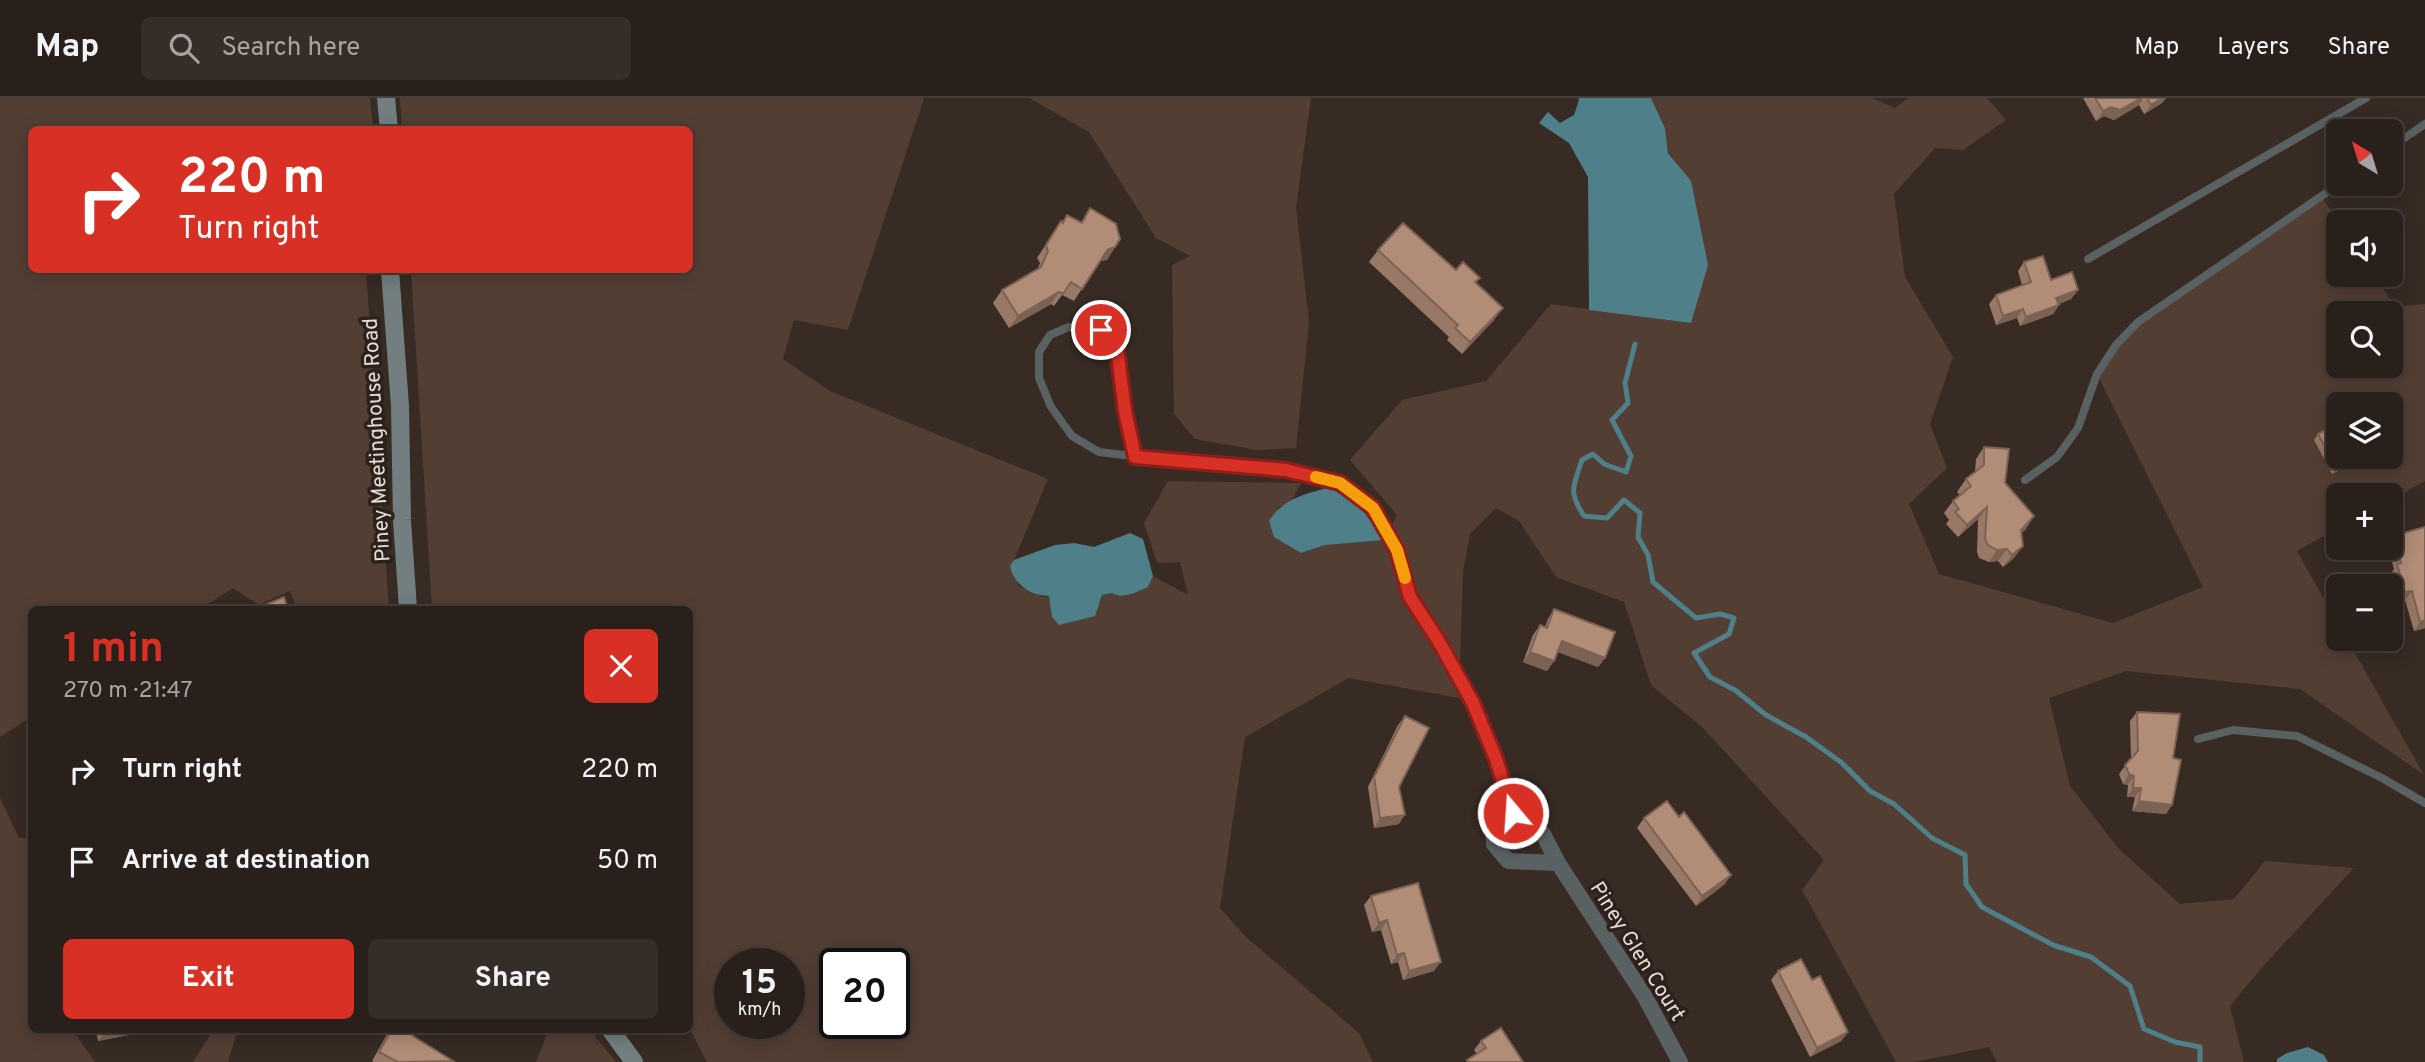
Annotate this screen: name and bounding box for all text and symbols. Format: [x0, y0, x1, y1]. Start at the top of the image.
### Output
search box [141, 17, 631, 80]
text: Map [35, 27, 99, 69]
icon: search [165, 29, 203, 67]
text: Search here [221, 32, 360, 65]
text: Map [2134, 33, 2179, 63]
text: Layers [2217, 33, 2289, 63]
text: Share [2327, 33, 2390, 63]
north arrow [2326, 119, 2403, 196]
map controls [2326, 119, 2403, 651]
text: 220 m [178, 149, 325, 211]
icon: right [63, 154, 154, 245]
text: Turn right [178, 210, 320, 250]
button: sound [2326, 210, 2403, 287]
pin [1071, 300, 1131, 360]
button: search [2326, 301, 2403, 378]
icon: arrive [1082, 311, 1120, 349]
street label: Piney Meetinghouse Road [358, 317, 397, 563]
button: layers [2326, 392, 2403, 469]
button: + [2326, 483, 2403, 560]
button: − [2326, 574, 2403, 651]
text: 1 min [63, 624, 164, 677]
button: close [584, 629, 658, 703]
text: 270 m · 21:47 [63, 677, 193, 706]
icon: right [63, 752, 101, 790]
text: Turn right [122, 754, 242, 787]
text: 220 m [581, 754, 658, 787]
position arrow [1476, 776, 1550, 850]
icon: arrive [63, 843, 101, 881]
text: Arrive at destination [122, 845, 370, 878]
text: 50 m [597, 845, 658, 878]
street label: Piney Glen Court [1583, 877, 1690, 1027]
button: Exit [63, 939, 354, 1019]
button: Share [368, 939, 658, 1019]
speed limit sign: 20 [819, 948, 910, 1039]
text: 15 [742, 962, 777, 1006]
text: km/h [738, 999, 781, 1022]

